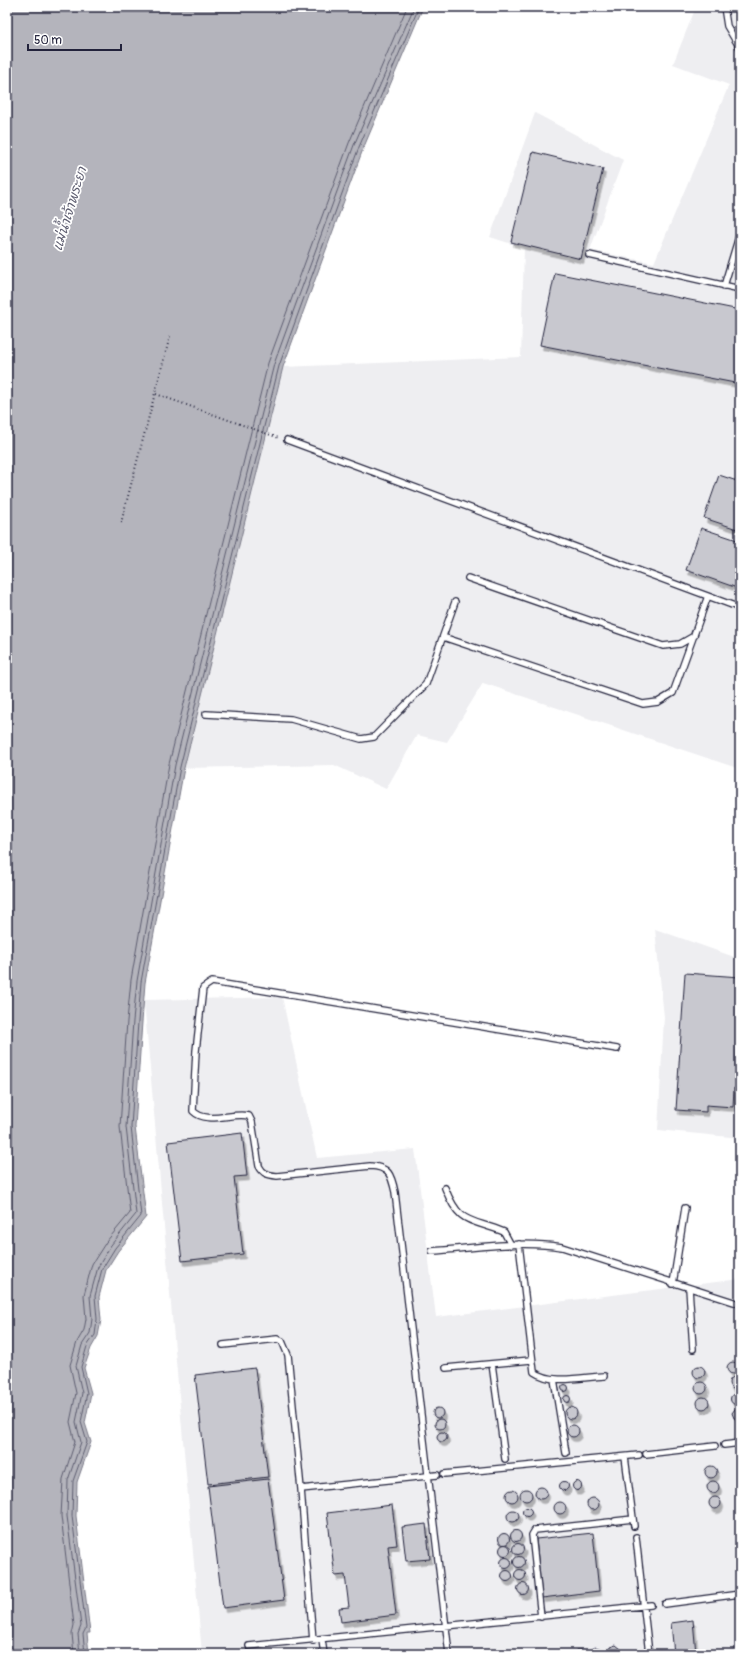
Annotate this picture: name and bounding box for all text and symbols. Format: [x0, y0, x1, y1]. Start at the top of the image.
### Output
scale bar [28, 26, 121, 52]
text: 50 m [34, 33, 62, 48]
water label: แม่น้ำเจ้าพระยา [45, 163, 91, 253]

